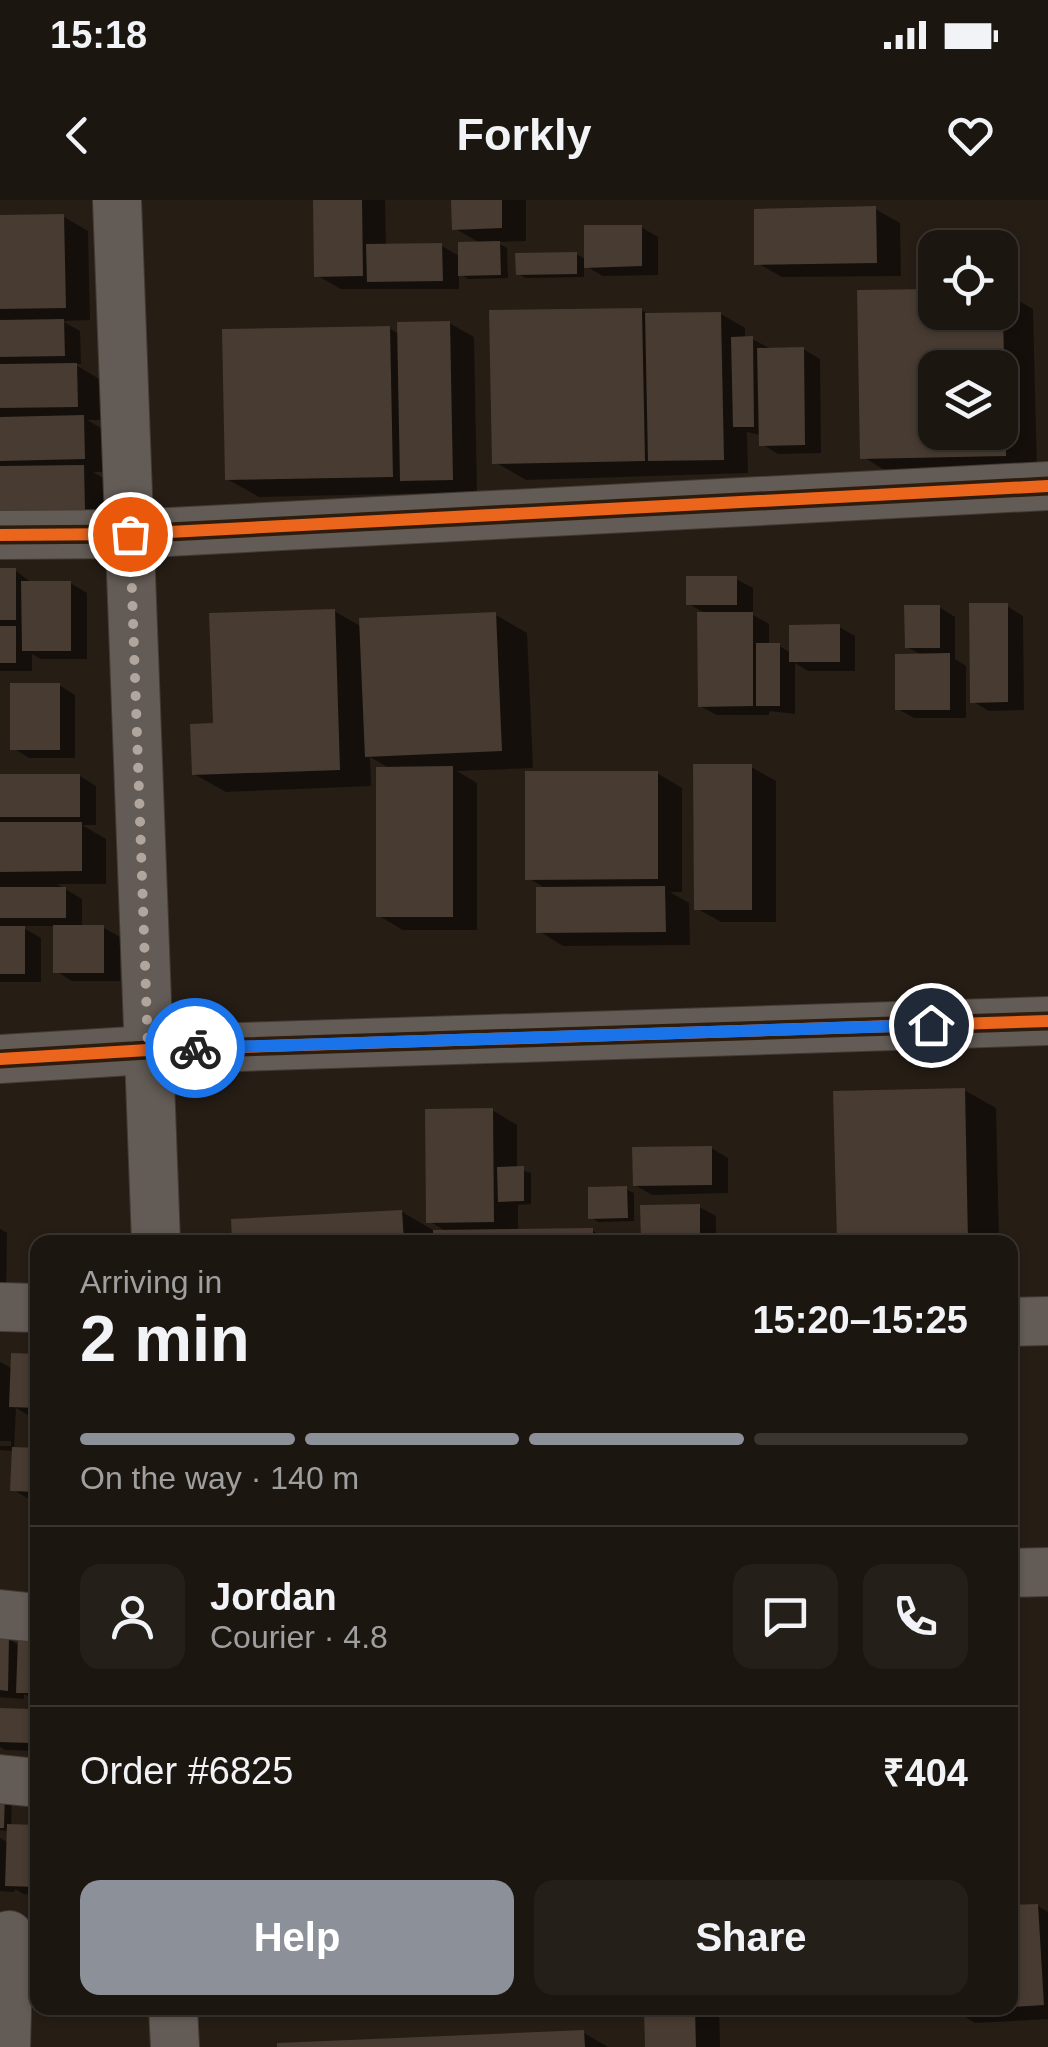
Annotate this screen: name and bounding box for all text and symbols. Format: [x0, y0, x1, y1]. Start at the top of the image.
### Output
text: 15:18 [50, 14, 147, 56]
icon: back [50, 108, 105, 163]
icon: heart [943, 108, 998, 163]
text: Forkly [456, 109, 592, 160]
map controls [918, 230, 1018, 450]
button: locate [918, 230, 1018, 330]
button: layers [918, 350, 1018, 450]
pin [88, 492, 173, 577]
icon: bag [103, 507, 158, 562]
pin [889, 983, 974, 1068]
courier [145, 998, 245, 1098]
icon: home [904, 998, 959, 1053]
icon: bike [168, 1021, 223, 1076]
text: Arriving in [80, 1264, 222, 1300]
text: 15:20–15:25 [752, 1299, 968, 1341]
text: 2 min [80, 1302, 250, 1375]
text: On the way · 140 m [80, 1460, 359, 1496]
button: person [80, 1564, 185, 1669]
button: chat [733, 1564, 838, 1669]
button: phone [863, 1564, 968, 1669]
text: Jordan [210, 1576, 337, 1618]
text: Courier · 4.8 [210, 1619, 388, 1655]
text: Order #6825 [80, 1750, 293, 1792]
text: ₹404 [883, 1752, 968, 1794]
button: Help [80, 1880, 514, 1995]
button: Share [534, 1880, 968, 1995]

